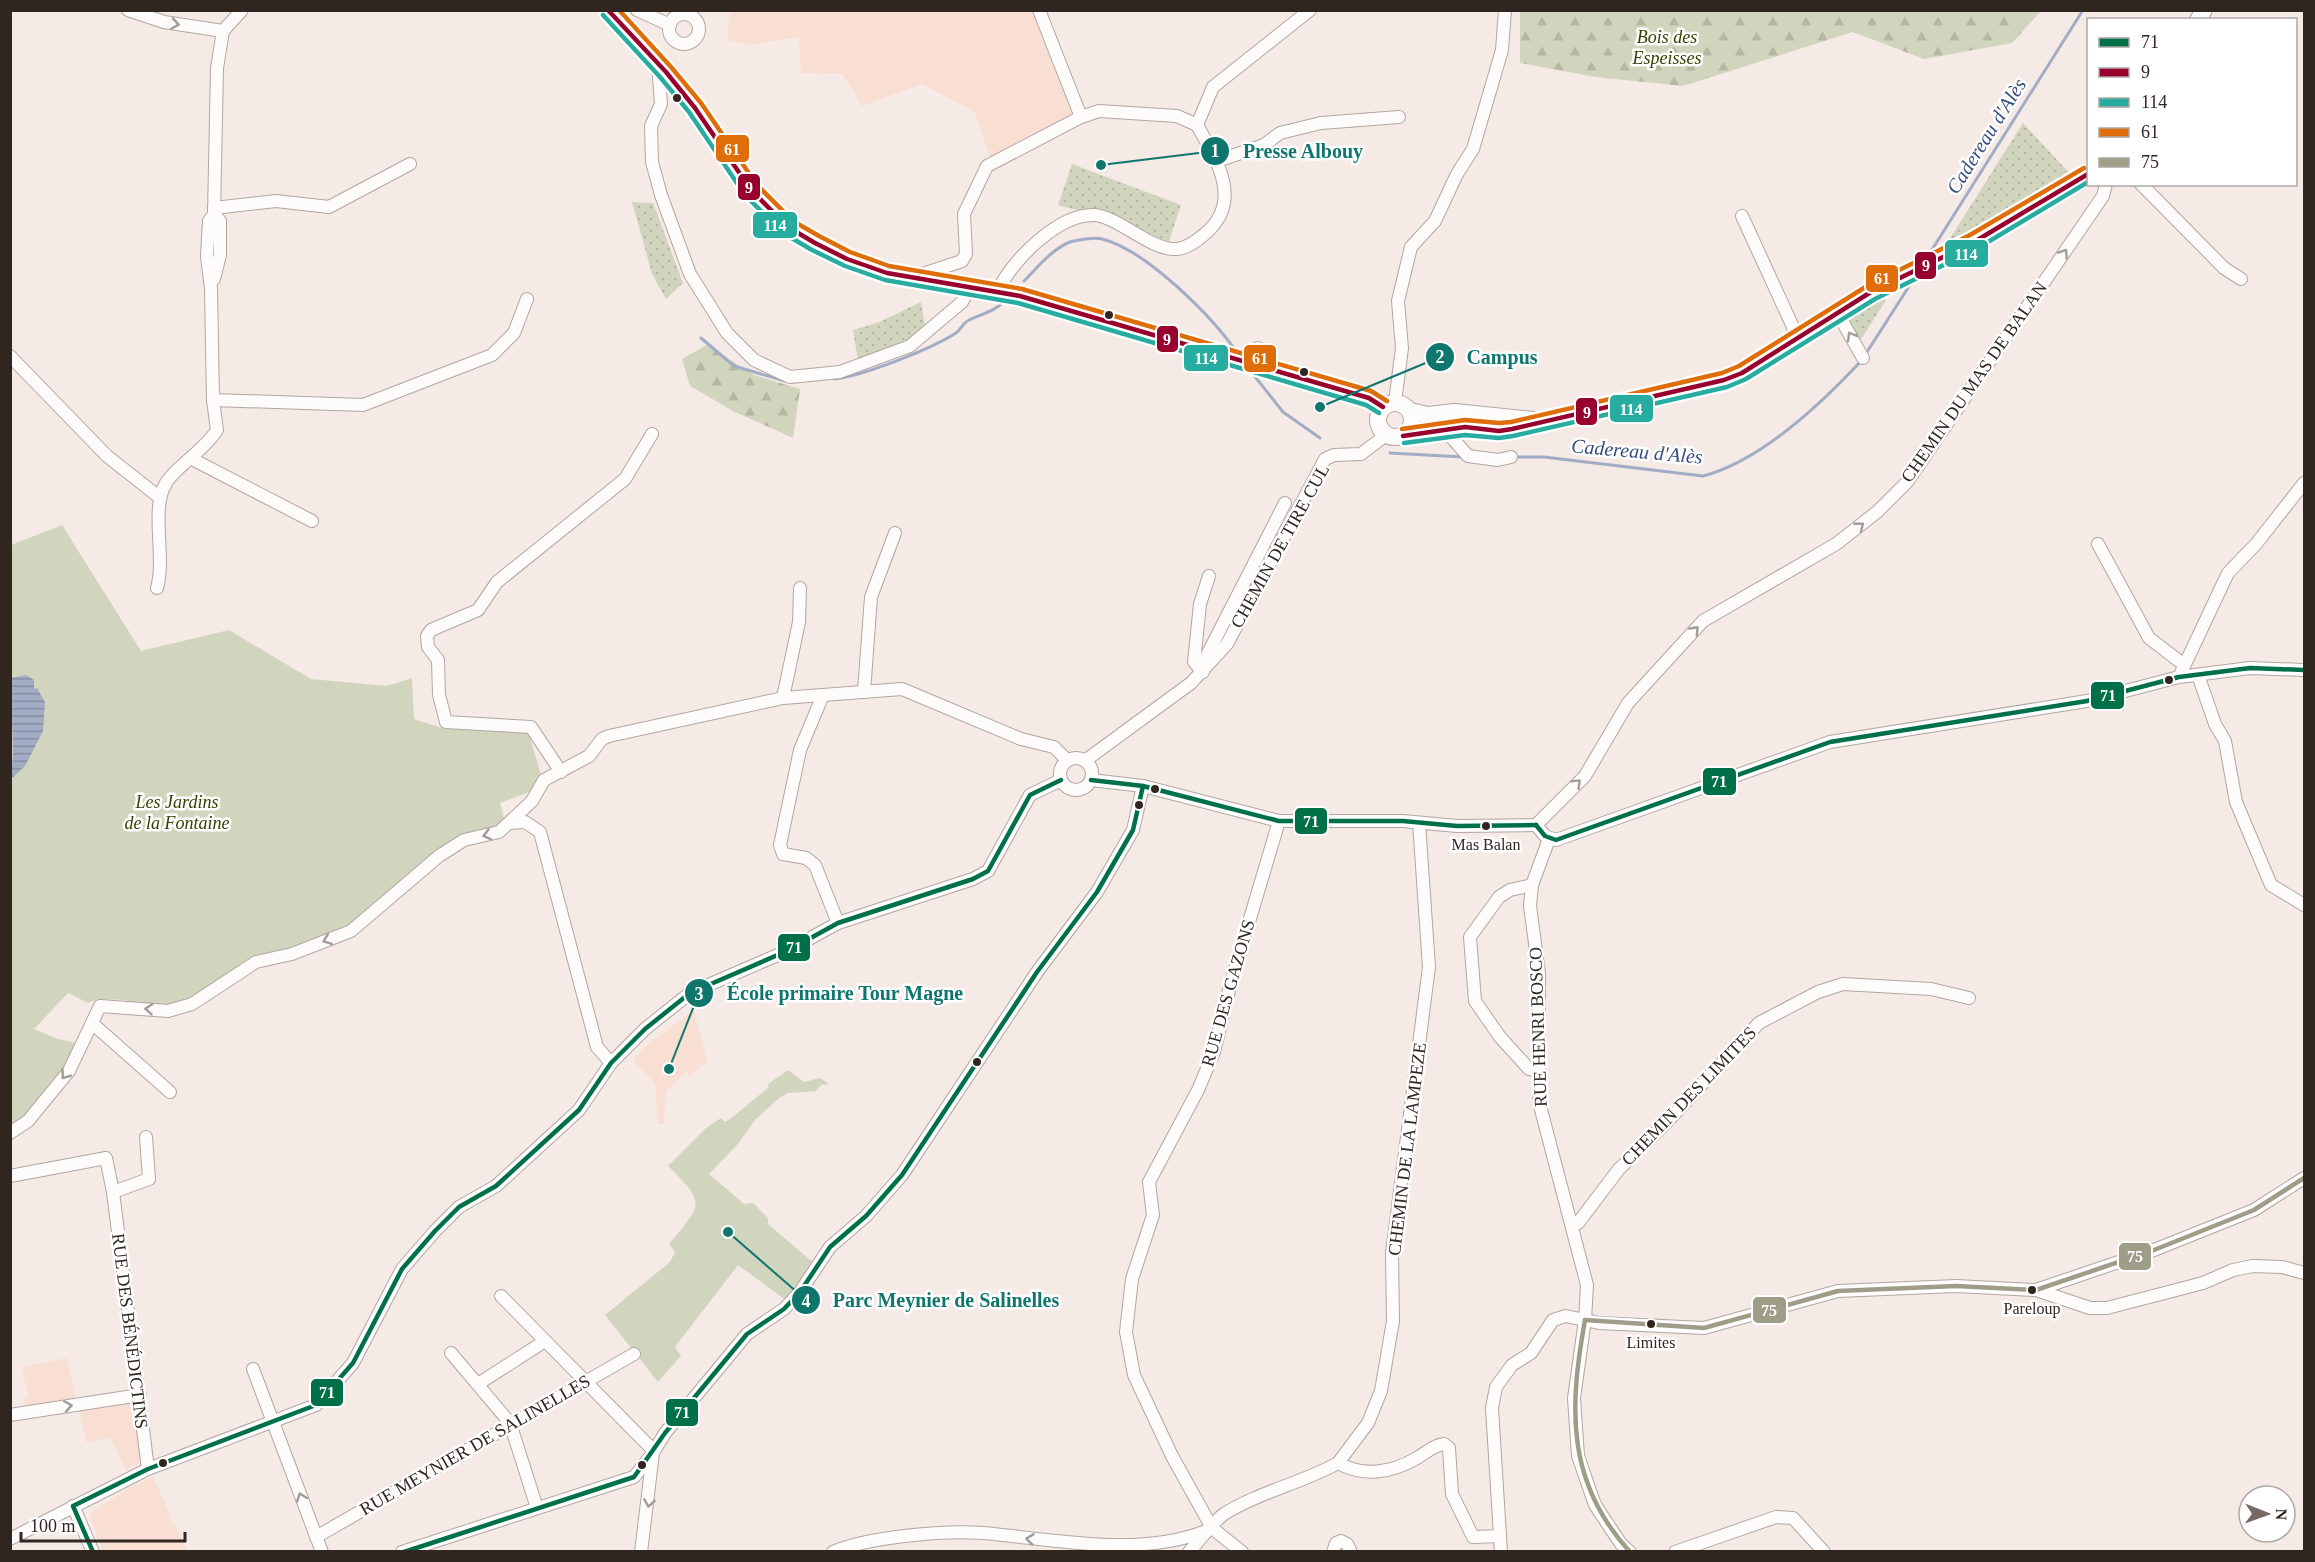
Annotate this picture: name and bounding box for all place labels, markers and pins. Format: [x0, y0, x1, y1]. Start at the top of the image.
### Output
unlabelled marker [671, 92, 683, 104]
callout: Presse Albouy [1200, 132, 1376, 170]
unlabelled marker [1103, 309, 1115, 321]
callout: Campus [1425, 338, 1550, 376]
unlabelled marker [1298, 366, 1310, 378]
unlabelled marker [2163, 674, 2175, 686]
unlabelled marker [1149, 783, 1161, 795]
unlabelled marker [1133, 799, 1145, 811]
marker: Mas Balan [1480, 820, 1492, 832]
place label: Mas Balan [1452, 836, 1520, 853]
callout: École primaire Tour Magne [684, 974, 975, 1012]
unlabelled marker [971, 1056, 983, 1068]
callout: Parc Meynier de Salinelles [791, 1281, 1072, 1319]
marker: Pareloup [2026, 1284, 2038, 1296]
place label: Pareloup [2004, 1300, 2060, 1318]
marker: Limites [1645, 1318, 1657, 1330]
place label: Limites [1627, 1334, 1675, 1351]
unlabelled marker [157, 1457, 169, 1469]
unlabelled marker [636, 1459, 648, 1471]

